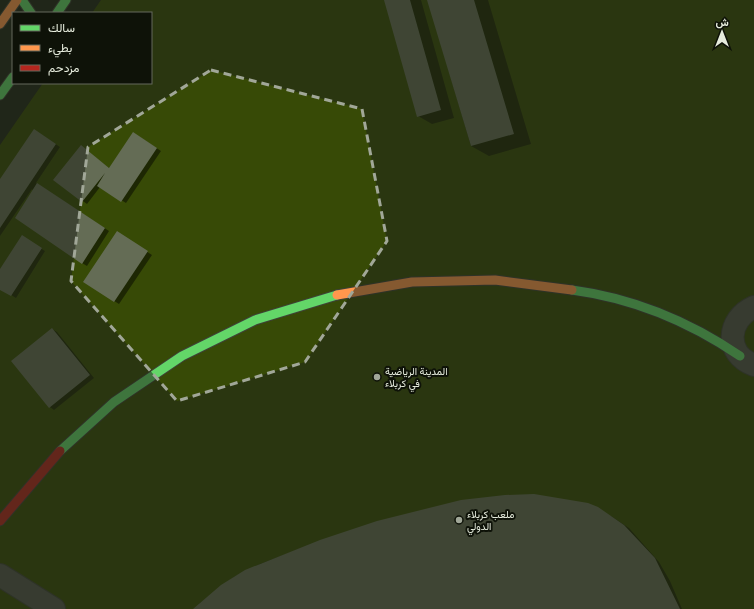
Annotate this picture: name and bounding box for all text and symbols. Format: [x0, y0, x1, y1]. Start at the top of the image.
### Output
legend [12, 12, 152, 84]
north arrow [702, 12, 742, 52]
text: ش [715, 16, 729, 29]
text: سالك [48, 21, 75, 35]
text: بطيء [48, 41, 72, 58]
text: مزدحم [48, 61, 79, 76]
place label: المدينة الرياضية في كربلاء [385, 366, 448, 392]
marker: المدينة الرياضية في كربلاء [372, 372, 382, 382]
place label: ملعب كربلاء الدولي [467, 509, 514, 535]
marker: ملعب كربلاء الدولي [454, 515, 464, 525]

